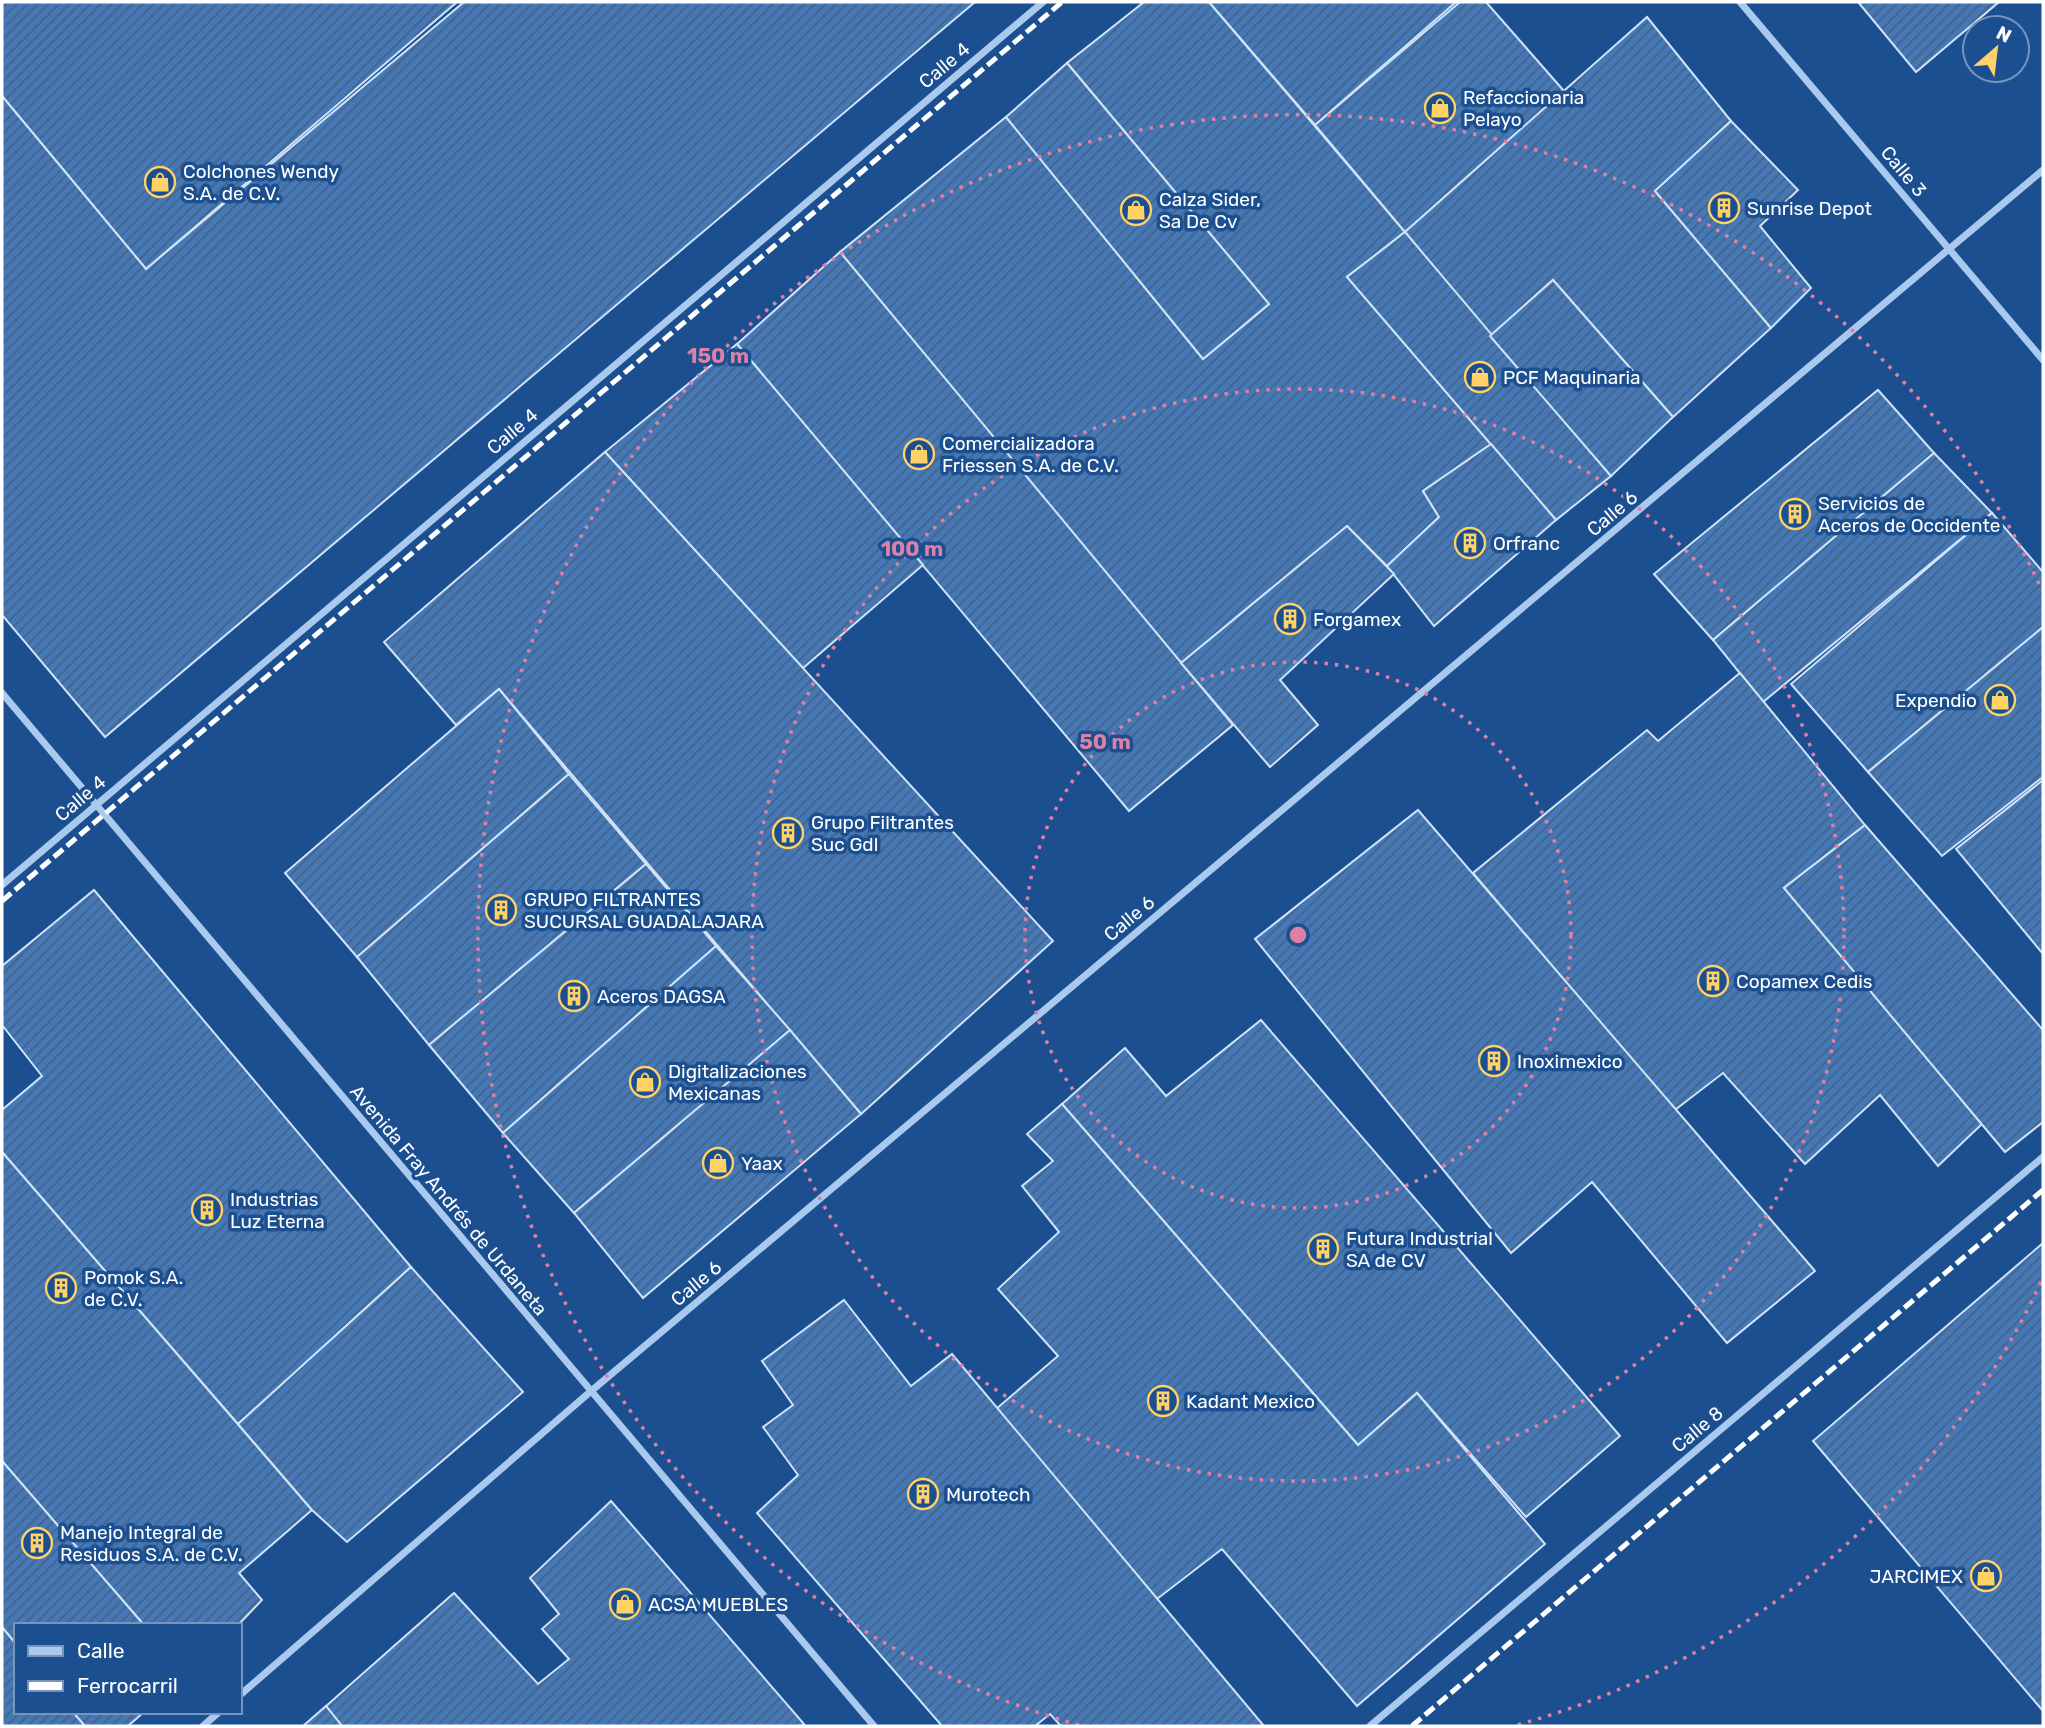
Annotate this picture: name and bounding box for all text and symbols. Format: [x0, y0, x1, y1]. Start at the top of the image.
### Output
north arrow [1961, 14, 2031, 84]
text: N [1992, 21, 2015, 48]
street label: Calle 4 [914, 37, 975, 93]
place label: Refaccionaria Pelayo [1463, 86, 1584, 131]
shop icon: Refaccionaria Pelayo [1423, 91, 1457, 125]
street label: Calle 3 [1876, 141, 1931, 201]
place label: Colchones Wendy S.A. de C.V. [183, 160, 339, 205]
shop icon: Colchones Wendy S.A. de C.V. [143, 165, 177, 199]
place label: Calza Sider, Sa De Cv [1159, 188, 1261, 233]
building icon: Sunrise Depot [1707, 191, 1741, 225]
shop icon: Calza Sider, Sa De Cv [1119, 193, 1153, 227]
place label: Sunrise Depot [1747, 197, 1872, 220]
text: 150 m [687, 343, 749, 368]
shop icon: PCF Maquinaria [1463, 360, 1497, 394]
place label: PCF Maquinaria [1503, 366, 1641, 389]
street label: Calle 4 [482, 403, 543, 459]
place label: Comercializadora Friessen S.A. de C.V. [942, 432, 1119, 477]
shop icon: Comercializadora Friessen S.A. de C.V. [902, 437, 936, 471]
street label: Calle 6 [1582, 486, 1642, 541]
place label: Servicios de Aceros de Occidente [1818, 492, 2000, 537]
building icon: Servicios de Aceros de Occidente [1778, 497, 1812, 531]
building icon: Orfranc [1453, 526, 1487, 560]
place label: Orfranc [1493, 532, 1560, 555]
text: 100 m [881, 536, 943, 561]
building icon: Forgamex [1273, 602, 1307, 636]
place label: Forgamex [1313, 608, 1401, 631]
shop icon: Expendio [1983, 683, 2017, 717]
place label: Expendio [1895, 689, 1977, 712]
text: 50 m [1079, 729, 1131, 754]
street label: Calle 4 [50, 770, 111, 826]
place label: Grupo Filtrantes Suc Gdl [811, 811, 954, 856]
building icon: Grupo Filtrantes Suc Gdl [771, 816, 805, 850]
place label: GRUPO FILTRANTES SUCURSAL GUADALAJARA [524, 888, 764, 933]
street label: Calle 6 [1099, 891, 1159, 946]
building icon: GRUPO FILTRANTES SUCURSAL GUADALAJARA [484, 893, 518, 927]
centre of rings [1286, 923, 1310, 947]
building icon: Copamex Cedis [1696, 964, 1730, 998]
place label: Copamex Cedis [1736, 970, 1872, 993]
building icon: Aceros DAGSA [557, 979, 591, 1013]
place label: Aceros DAGSA [597, 985, 726, 1008]
building icon: Inoximexico [1477, 1044, 1511, 1078]
place label: Inoximexico [1517, 1050, 1623, 1073]
place label: Digitalizaciones Mexicanas [668, 1060, 807, 1105]
shop icon: Digitalizaciones Mexicanas [628, 1065, 662, 1099]
street label: Avenida Fray Andrés de Urdaneta [345, 1080, 552, 1320]
shop icon: Yaax [701, 1146, 735, 1180]
place label: Yaax [741, 1152, 783, 1175]
place label: Industrias Luz Eterna [230, 1188, 325, 1233]
building icon: Industrias Luz Eterna [190, 1193, 224, 1227]
place label: Futura Industrial SA de CV [1346, 1227, 1493, 1272]
building icon: Futura Industrial SA de CV [1306, 1232, 1340, 1266]
street label: Calle 6 [666, 1256, 726, 1311]
place label: Pomok S.A. de C.V. [84, 1266, 183, 1311]
building icon: Pomok S.A. de C.V. [44, 1271, 78, 1305]
building icon: Kadant Mexico [1146, 1384, 1180, 1418]
place label: Kadant Mexico [1186, 1390, 1315, 1413]
street label: Calle 8 [1667, 1401, 1728, 1457]
building icon: Murotech [906, 1477, 940, 1511]
place label: Murotech [946, 1483, 1031, 1506]
place label: Manejo Integral de Residuos S.A. de C.V. [60, 1521, 242, 1566]
building icon: Manejo Integral de Residuos S.A. de C.V. [20, 1526, 54, 1560]
shop icon: JARCIMEX [1969, 1559, 2003, 1593]
place label: JARCIMEX [1870, 1565, 1963, 1588]
shop icon: ACSA MUEBLES [608, 1587, 642, 1621]
place label: ACSA MUEBLES [648, 1593, 788, 1616]
legend [14, 1623, 242, 1714]
text: Calle [77, 1638, 125, 1663]
text: Ferrocarril [77, 1673, 178, 1698]

